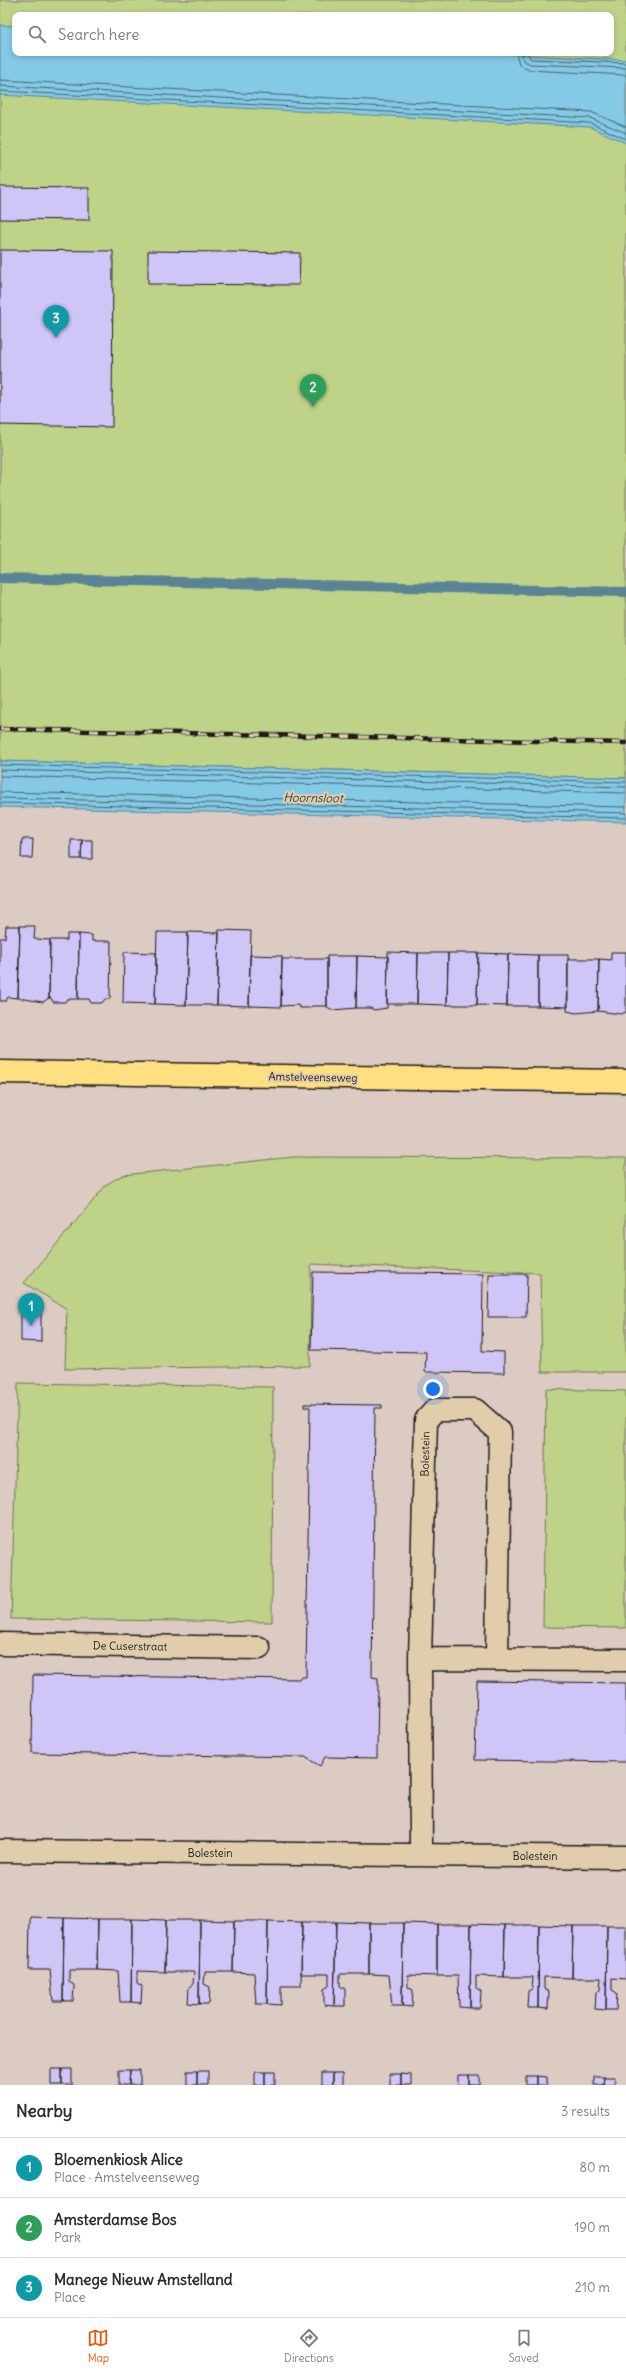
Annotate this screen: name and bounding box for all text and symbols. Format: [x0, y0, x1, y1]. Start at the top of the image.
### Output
search box [12, 12, 614, 56]
icon: search [26, 23, 48, 45]
text: Search here [58, 25, 139, 44]
pin: 3 [43, 305, 69, 338]
pin: 2 [300, 374, 326, 407]
water label: Hoornsloot [283, 789, 345, 806]
street label: Amstelveenseweg [268, 1069, 358, 1085]
pin: 1 [18, 1293, 44, 1326]
your location [423, 1379, 443, 1399]
street label: Bolestein [418, 1431, 432, 1477]
street label: De Cuserstraat [93, 1638, 168, 1654]
street label: Bolestein [187, 1846, 233, 1860]
street label: Bolestein [512, 1849, 558, 1863]
text: Nearby [16, 2100, 72, 2122]
text: 3 results [561, 2103, 610, 2120]
text: Bloemenkiosk Alice [54, 2150, 183, 2169]
text: 1 [26, 2159, 32, 2176]
text: 80 m [579, 2159, 610, 2176]
text: Place · Amstelveenseweg [54, 2169, 200, 2186]
text: Amsterdamse Bos [54, 2210, 177, 2229]
text: 2 [25, 2219, 33, 2236]
text: 190 m [574, 2219, 610, 2236]
text: Park [54, 2229, 81, 2246]
text: Manege Nieuw Amstelland [54, 2270, 233, 2289]
text: 3 [25, 2279, 33, 2296]
text: 210 m [575, 2279, 610, 2296]
text: Place [54, 2289, 85, 2306]
tab: Map [87, 2327, 109, 2365]
tab: Directions [284, 2327, 334, 2365]
tab: Saved [508, 2327, 539, 2365]

